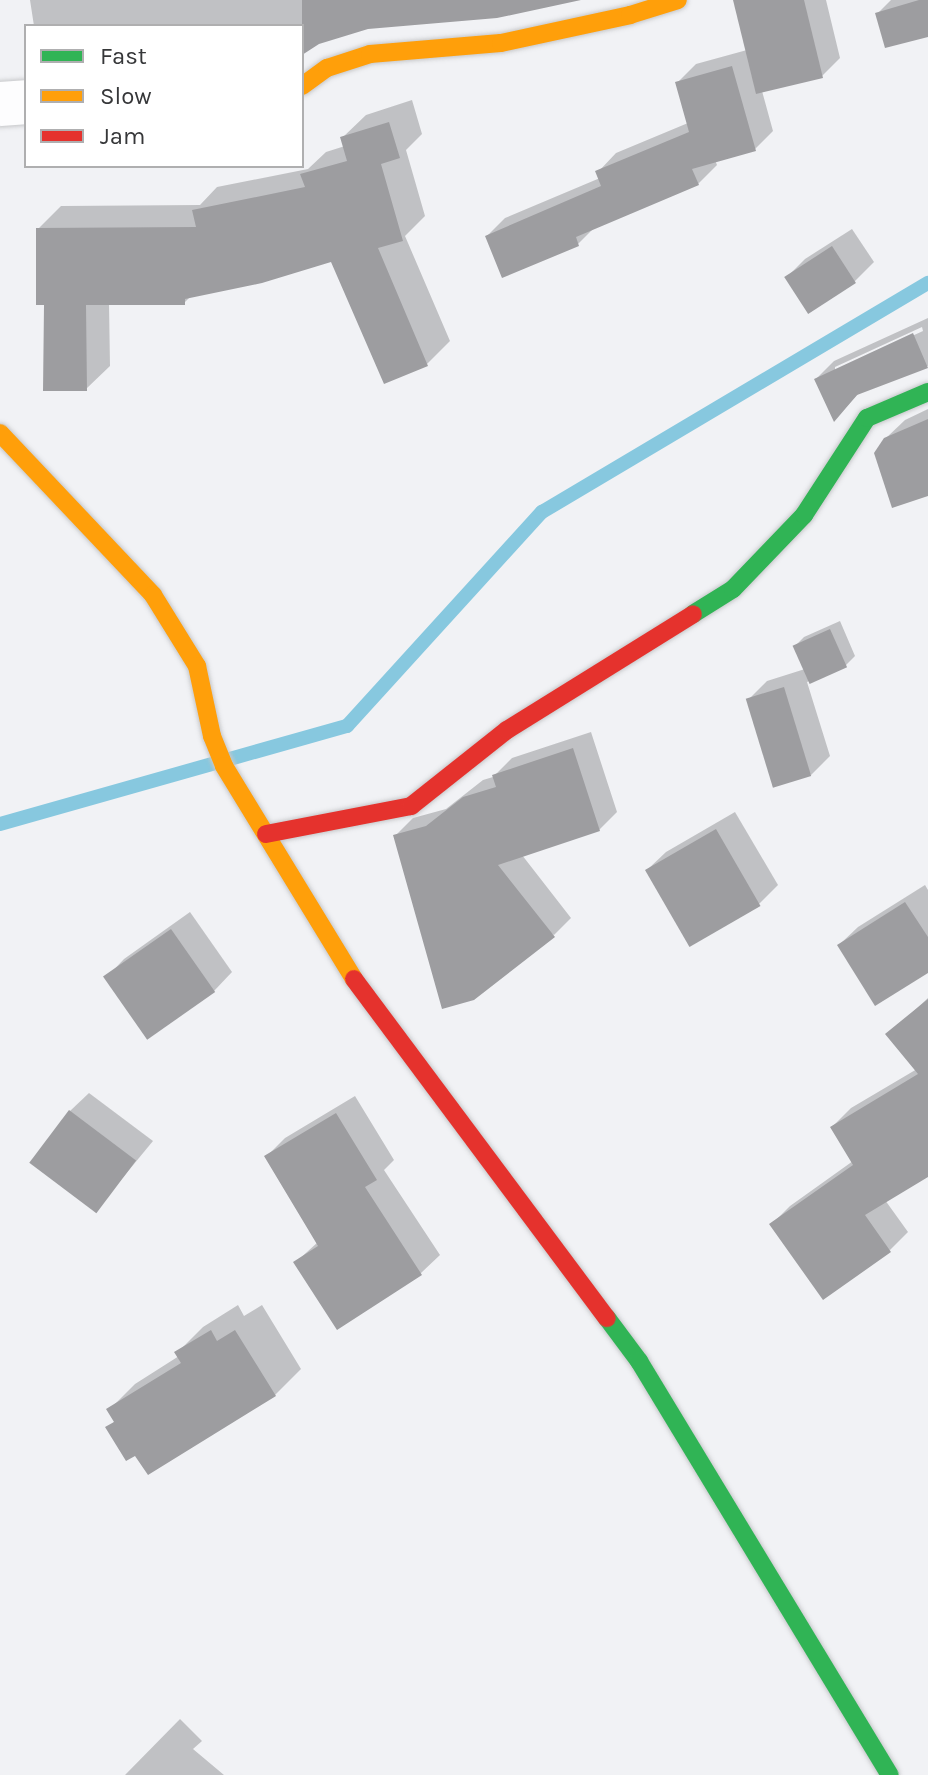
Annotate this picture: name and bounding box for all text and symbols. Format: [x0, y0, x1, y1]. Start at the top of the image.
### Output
legend [24, 24, 304, 168]
text: Fast [100, 42, 147, 70]
text: Slow [100, 82, 152, 110]
text: Jam [100, 122, 145, 150]

